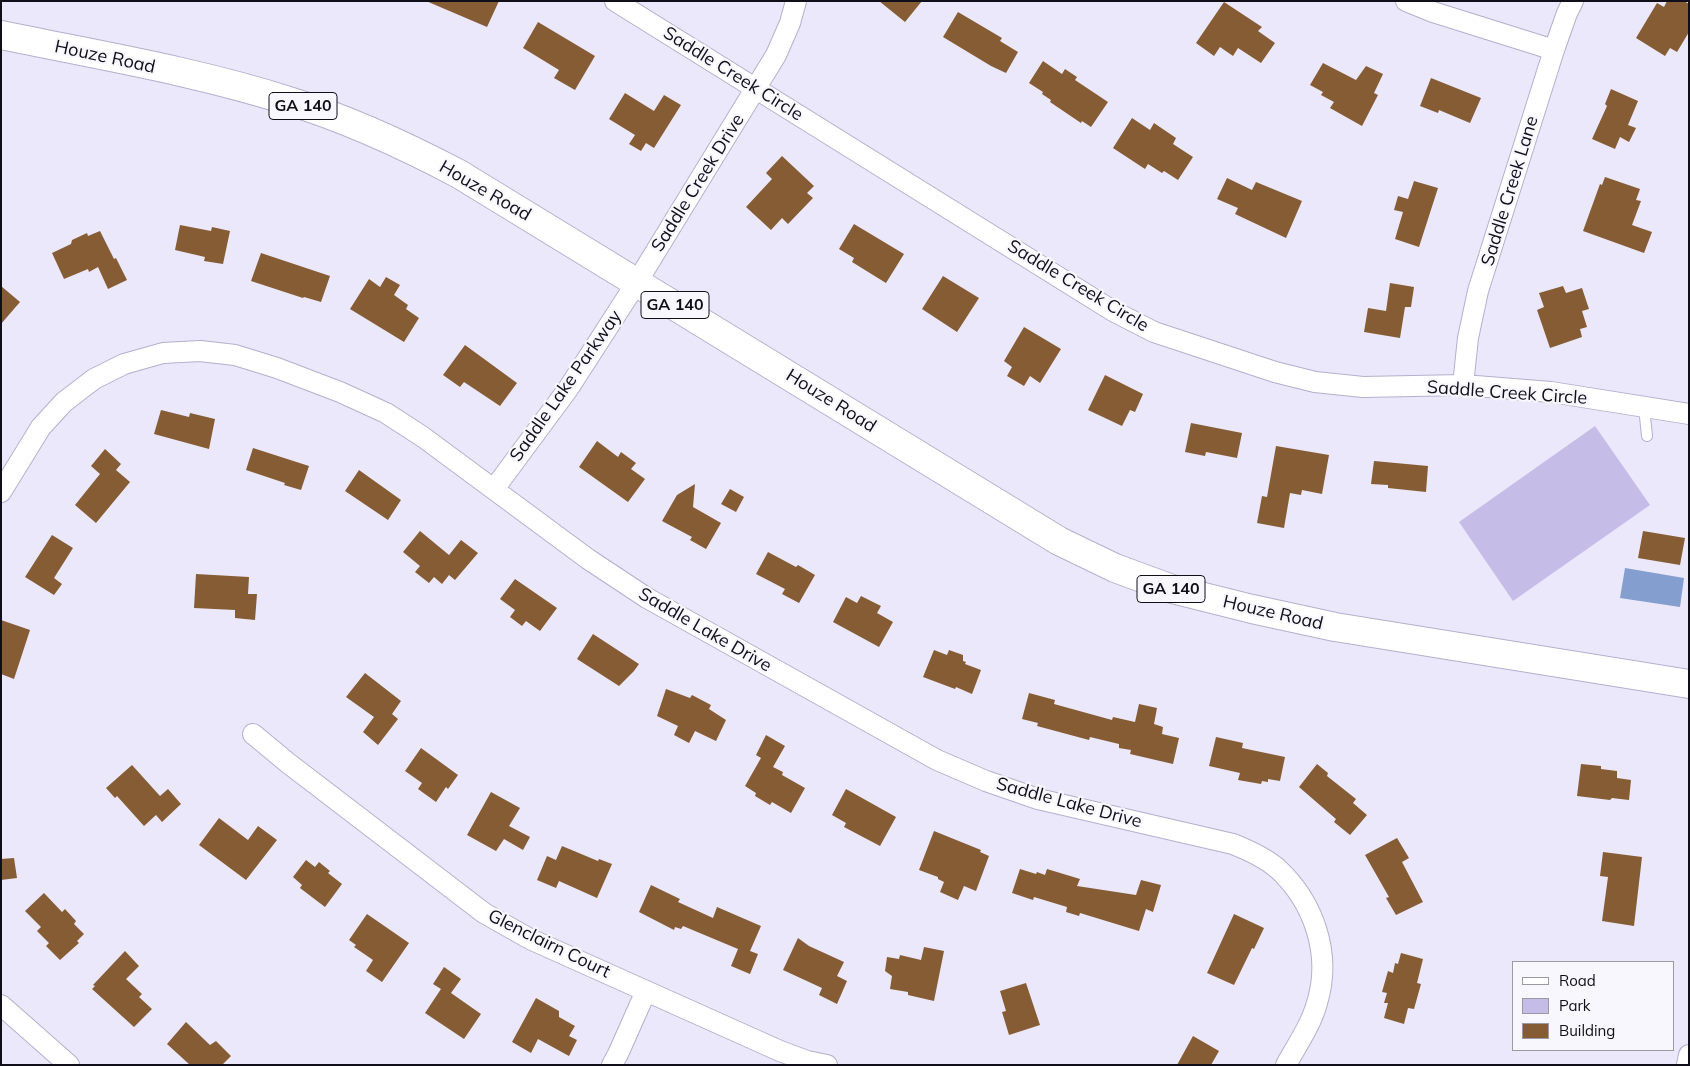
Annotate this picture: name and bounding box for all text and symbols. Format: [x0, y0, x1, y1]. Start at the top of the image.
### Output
street label: Saddle Creek Circle [659, 22, 807, 126]
street label: Houze Road [53, 36, 157, 78]
road number: GA 140 [269, 92, 337, 120]
street label: Saddle Creek Drive [647, 110, 749, 256]
street label: Saddle Creek Lane [1477, 113, 1543, 269]
street label: Houze Road [435, 156, 535, 226]
street label: Saddle Creek Circle [1004, 235, 1152, 337]
road number: GA 140 [641, 292, 709, 318]
street label: Saddle Lake Parkway [506, 306, 626, 466]
street label: Houze Road [782, 365, 880, 437]
street label: Saddle Creek Circle [1426, 377, 1588, 409]
road number: GA 140 [1137, 576, 1205, 602]
street label: Saddle Lake Drive [635, 583, 775, 677]
street label: Houze Road [1221, 591, 1325, 635]
street label: Saddle Lake Drive [994, 773, 1144, 833]
street label: Glenclairn Court [484, 905, 614, 983]
legend [1512, 961, 1675, 1051]
text: Road [1559, 971, 1596, 990]
text: Park [1559, 996, 1591, 1015]
text: Building [1559, 1021, 1615, 1040]

